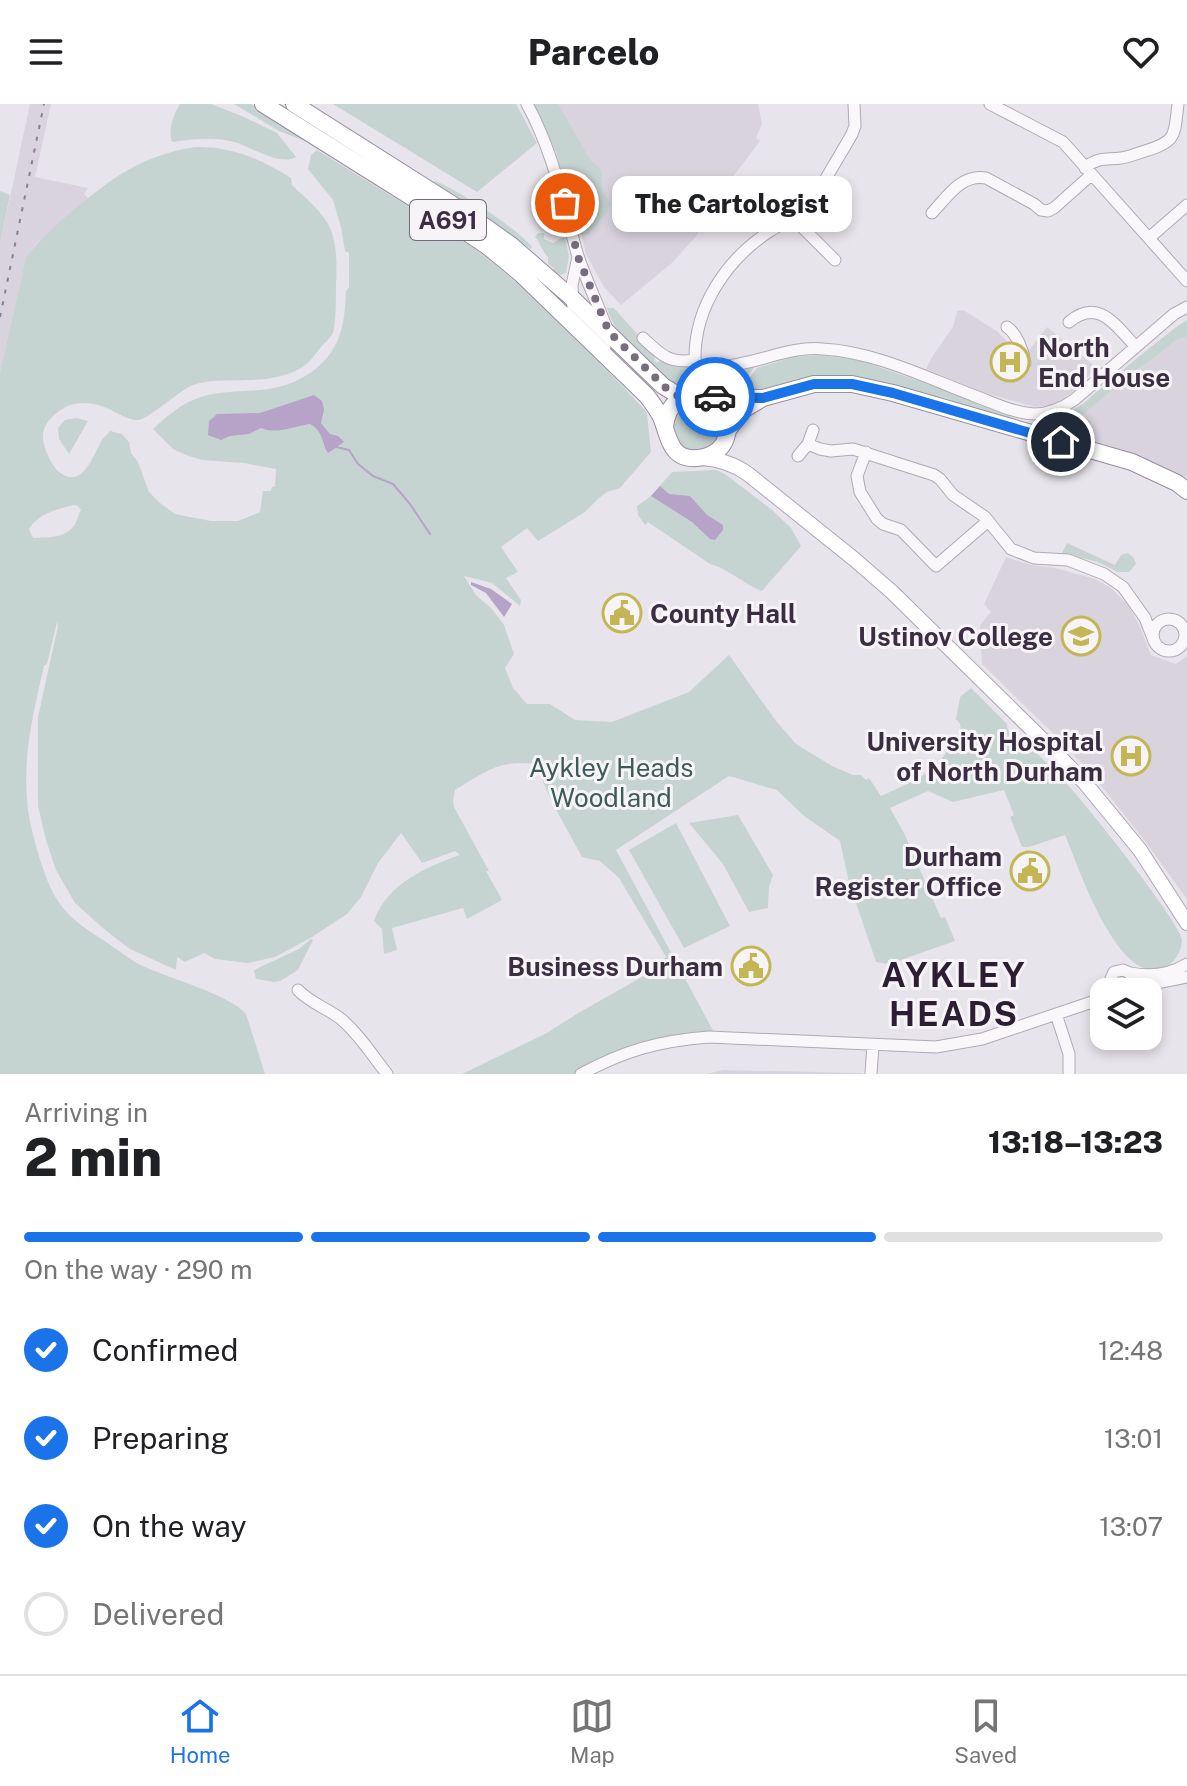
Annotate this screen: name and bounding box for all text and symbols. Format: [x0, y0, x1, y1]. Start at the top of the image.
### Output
icon: menu [24, 30, 68, 74]
icon: heart [1119, 30, 1163, 74]
text: Parcelo [528, 31, 659, 73]
pin [531, 169, 599, 237]
callout: The Cartologist [613, 175, 853, 231]
icon: bag [543, 181, 587, 225]
text: The Cartologist [635, 188, 829, 219]
road number: A691 [410, 200, 486, 240]
place label: North End House [1038, 332, 1170, 393]
hospital icon: North End House [989, 341, 1031, 383]
courier [675, 357, 755, 437]
icon: car [693, 375, 737, 419]
pin [1027, 408, 1095, 476]
icon: home [1039, 420, 1083, 464]
public building icon: County Hall [601, 592, 643, 634]
place label: County Hall [650, 598, 797, 629]
school or university icon: Ustinov College [1060, 615, 1102, 657]
place label: Ustinov College [858, 621, 1053, 652]
place label: University Hospital of North Durham [866, 726, 1103, 787]
hospital icon: University Hospital of North Durham [1110, 735, 1152, 777]
park label: Aykley Heads Woodland [529, 752, 693, 813]
place label: Durham Register Office [815, 841, 1002, 902]
public building icon: Durham Register Office [1009, 850, 1051, 892]
public building icon: Business Durham [730, 945, 772, 987]
place label: Business Durham [507, 951, 723, 982]
district label: AYKLEY HEADS [881, 955, 1027, 1034]
map controls [1090, 978, 1162, 1050]
button: layers [1090, 978, 1162, 1050]
text: Arriving in [24, 1097, 148, 1128]
text: 13:18–13:23 [988, 1124, 1163, 1160]
text: 2 min [24, 1127, 162, 1188]
text: On the way · 290 m [24, 1254, 252, 1285]
icon: check [24, 1328, 68, 1372]
text: Confirmed [92, 1332, 238, 1368]
text: 12:48 [1098, 1335, 1163, 1366]
icon: check [24, 1416, 68, 1460]
text: Preparing [92, 1420, 229, 1456]
text: 13:01 [1104, 1423, 1163, 1454]
icon: check [24, 1504, 68, 1548]
text: On the way [92, 1508, 246, 1544]
text: 13:07 [1099, 1511, 1163, 1542]
text: Delivered [92, 1596, 224, 1632]
tab: Home [170, 1694, 230, 1768]
tab: Map [570, 1694, 615, 1768]
tab: Saved [954, 1694, 1017, 1768]

